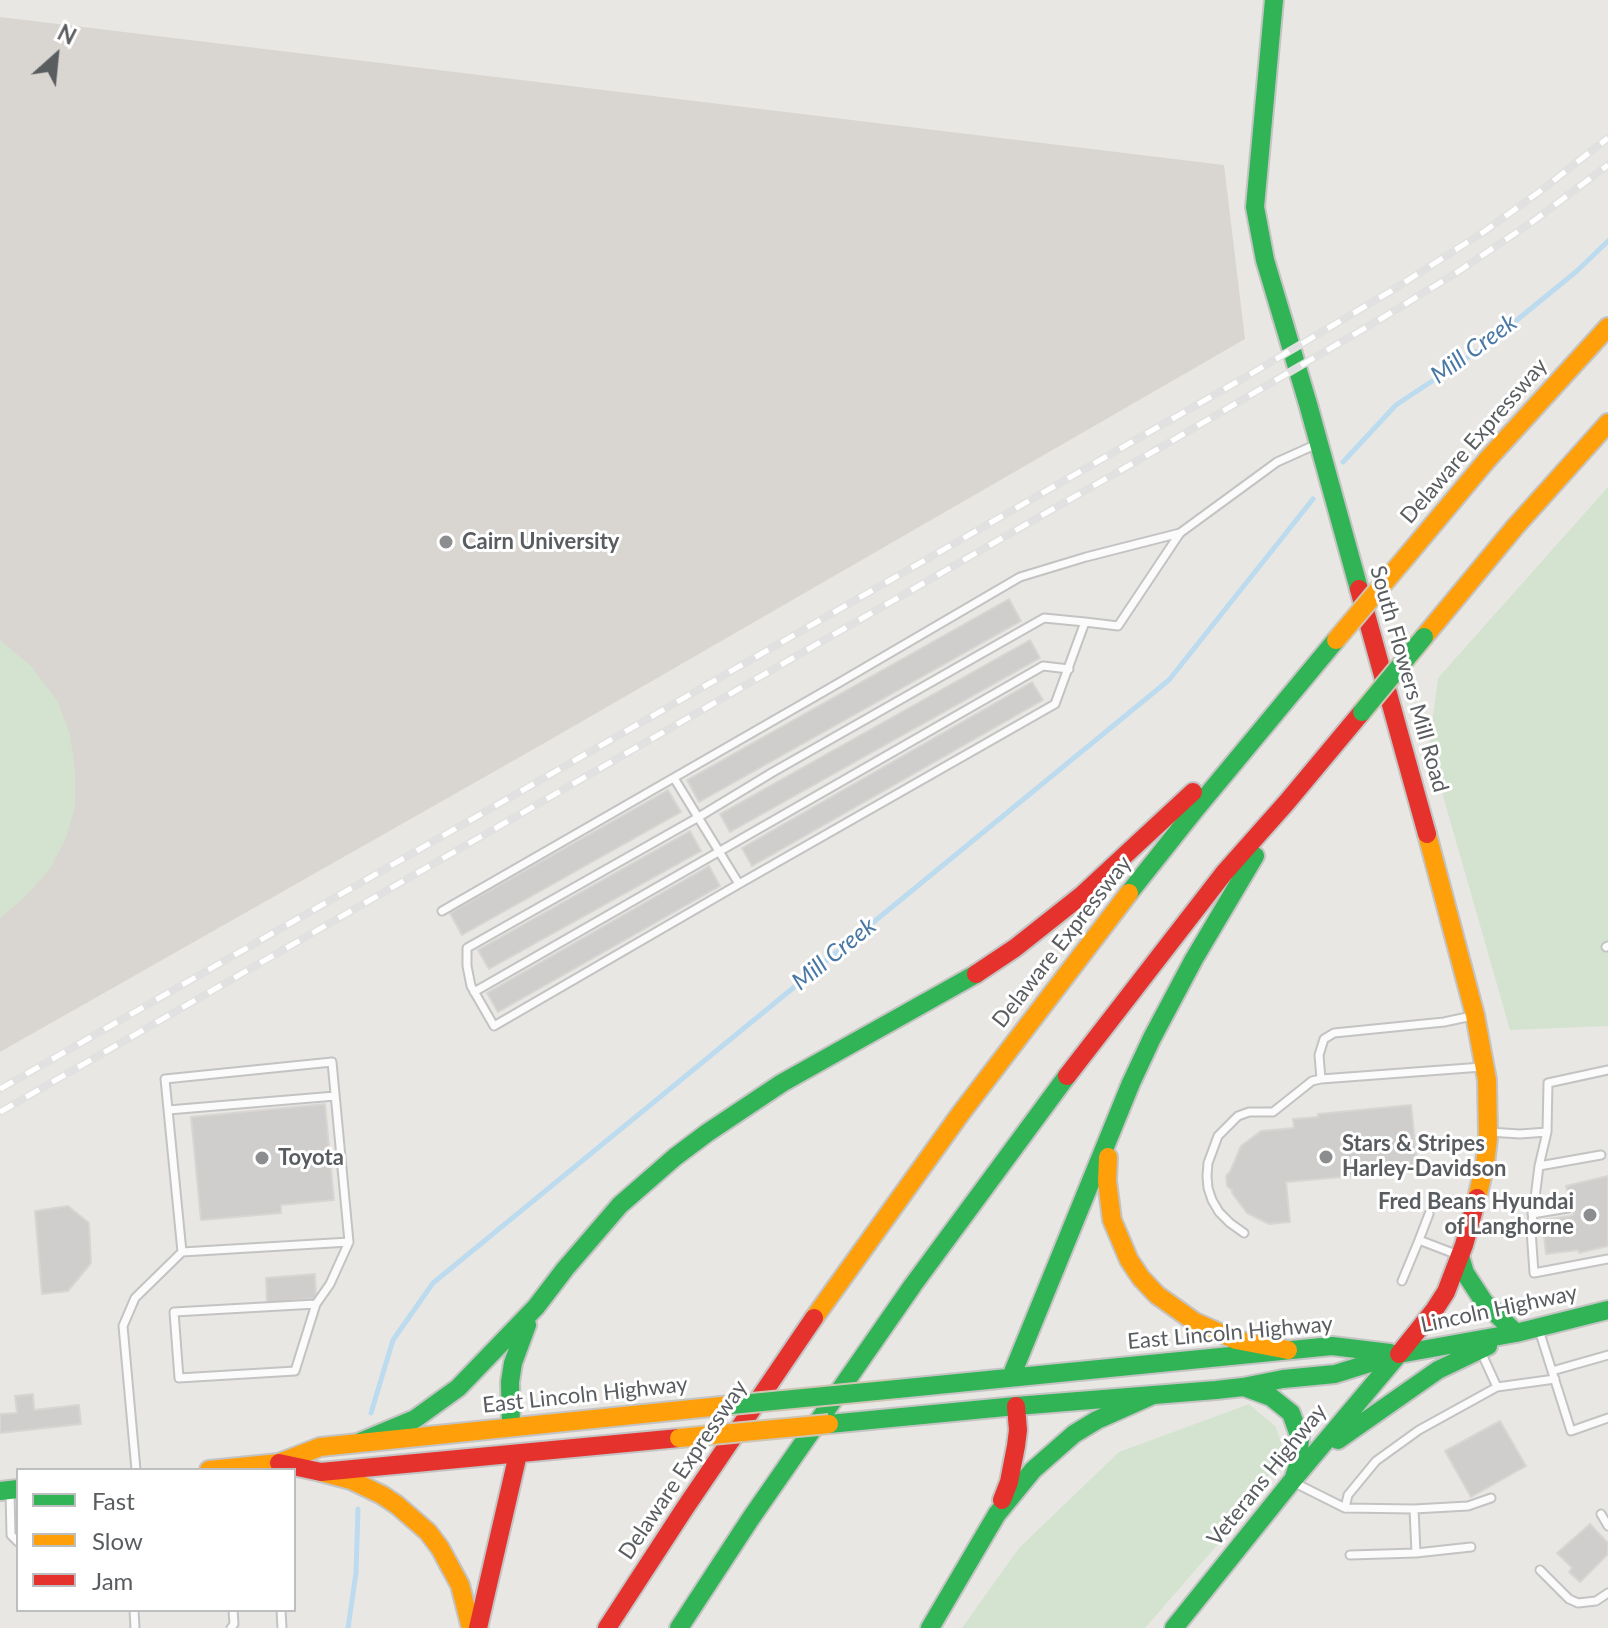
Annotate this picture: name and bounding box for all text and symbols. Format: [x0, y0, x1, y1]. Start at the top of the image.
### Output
north arrow [16, 16, 96, 96]
text: N [53, 18, 81, 50]
water label: Mill Creek [1425, 308, 1523, 390]
street label: Delaware Expressway [1395, 353, 1553, 529]
place label: Cairn University [462, 529, 619, 555]
marker: Cairn University [437, 533, 455, 551]
street label: South Flowers Mill Road [1364, 563, 1454, 795]
street label: Delaware Expressway [987, 851, 1137, 1033]
water label: Mill Creek [786, 912, 882, 996]
place label: Stars & Stripes Harley-Davidson [1342, 1131, 1507, 1182]
place label: Toyota [278, 1145, 344, 1171]
marker: Stars & Stripes Harley-Davidson [1317, 1148, 1335, 1166]
marker: Toyota [253, 1149, 271, 1167]
place label: Fred Beans Hyundai of Langhorne [1378, 1189, 1574, 1240]
marker: Fred Beans Hyundai of Langhorne [1581, 1206, 1599, 1224]
street label: Lincoln Highway [1418, 1280, 1580, 1338]
street label: East Lincoln Highway [1126, 1311, 1334, 1355]
street label: East Lincoln Highway [481, 1371, 689, 1419]
street label: Delaware Expressway [613, 1375, 753, 1565]
street label: Veterans Highway [1202, 1399, 1332, 1551]
legend [16, 1468, 296, 1612]
text: Fast [92, 1486, 135, 1515]
text: Slow [92, 1526, 143, 1555]
text: Jam [92, 1566, 133, 1595]

